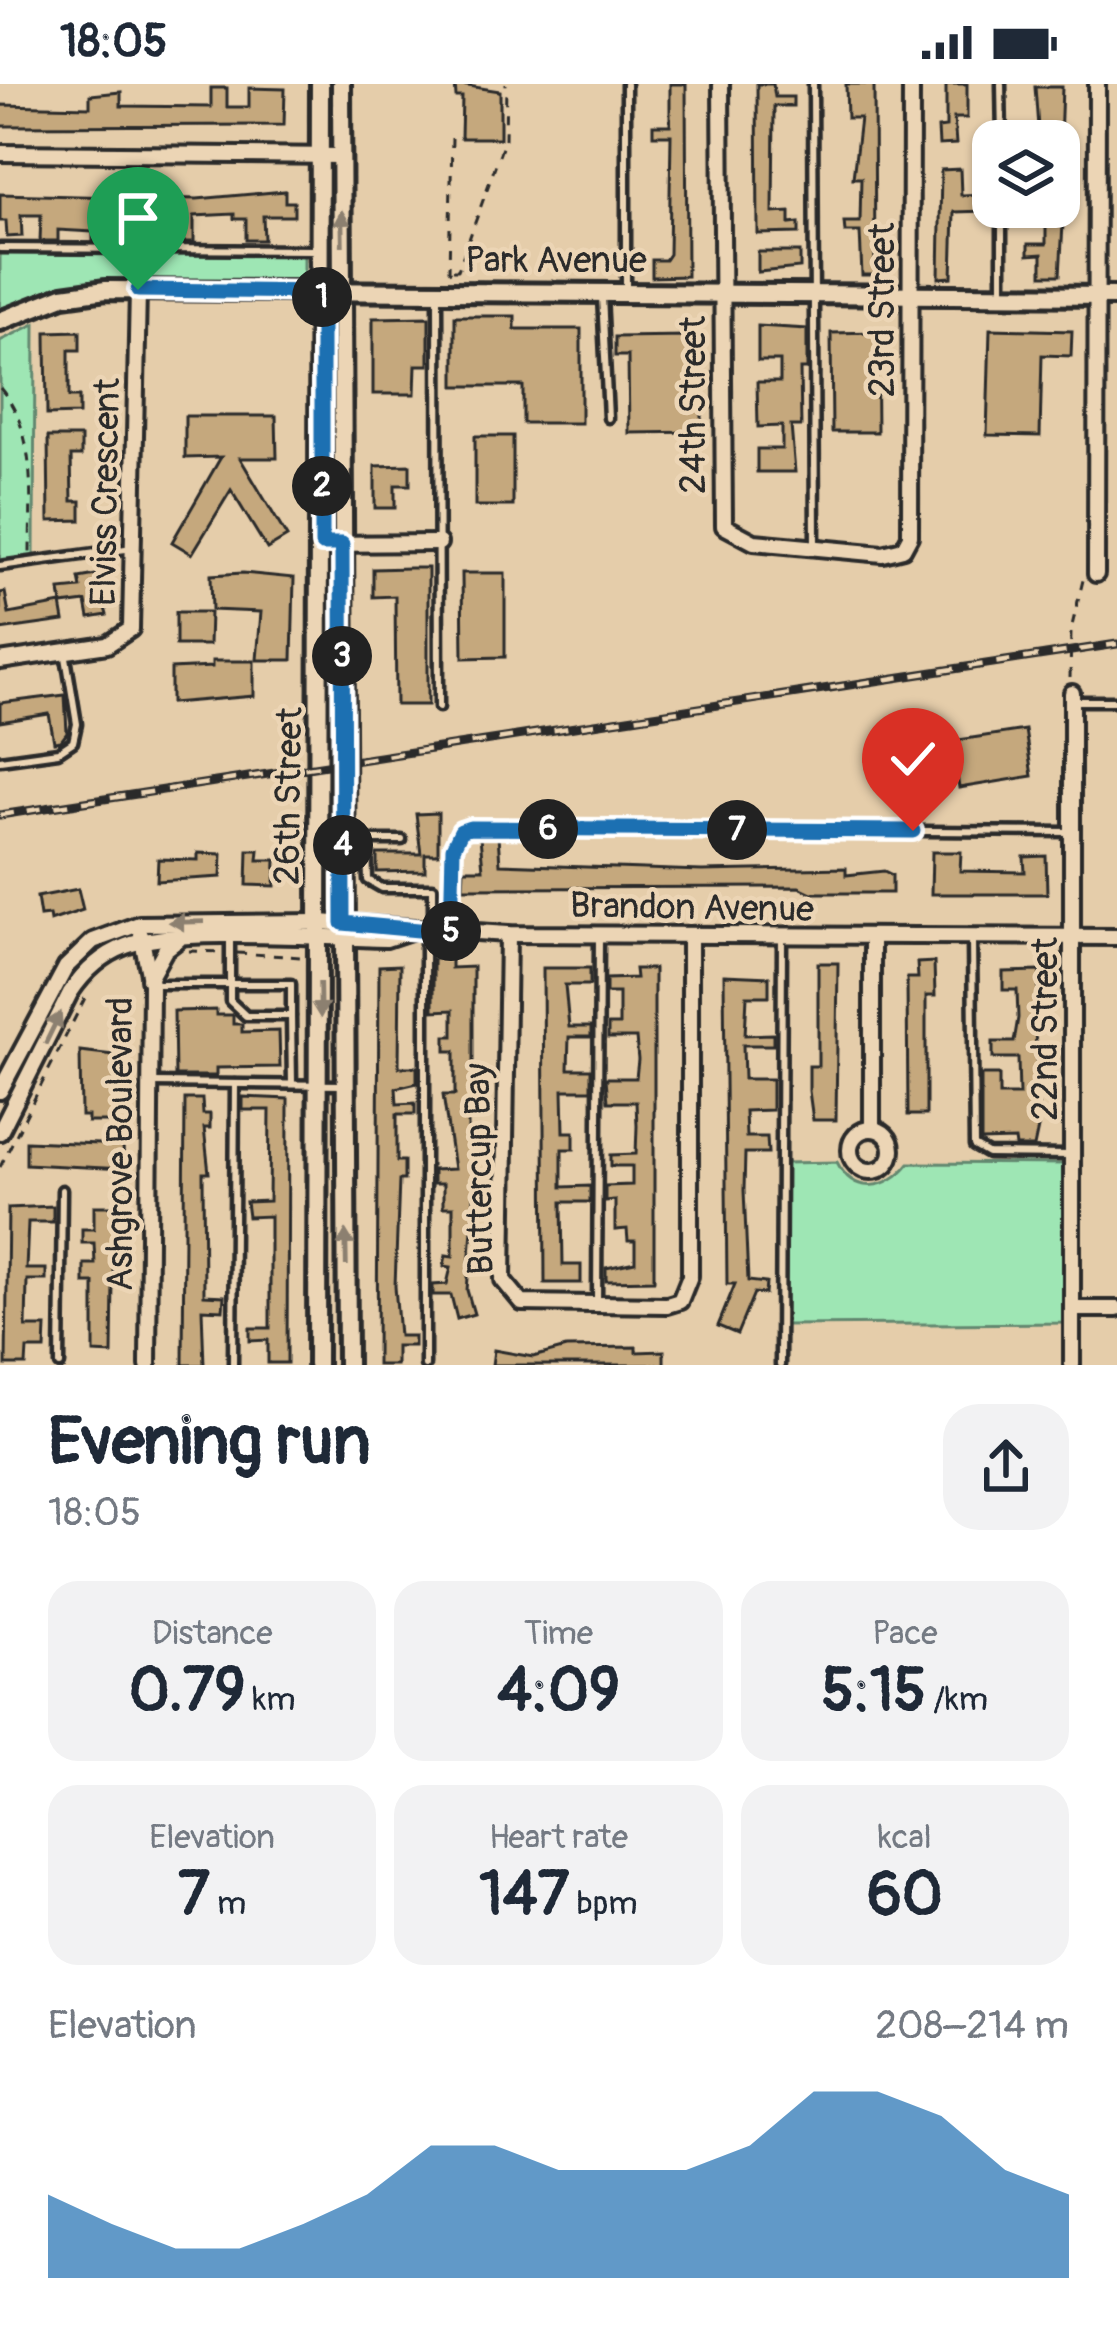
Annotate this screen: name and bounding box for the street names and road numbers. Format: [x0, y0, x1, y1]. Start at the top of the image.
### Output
street label: 23rd Street [860, 222, 905, 397]
street label: Park Avenue [465, 238, 647, 283]
street label: 24th Street [671, 316, 716, 494]
street label: Elviss Crescent [81, 377, 130, 606]
street label: 26th Street [264, 706, 313, 885]
street label: Brandon Avenue [570, 883, 815, 932]
street label: 22nd Street [1023, 937, 1068, 1121]
street label: Ashgrove Boulevard [98, 997, 143, 1291]
street label: Buttercup Bay [455, 1063, 504, 1275]

